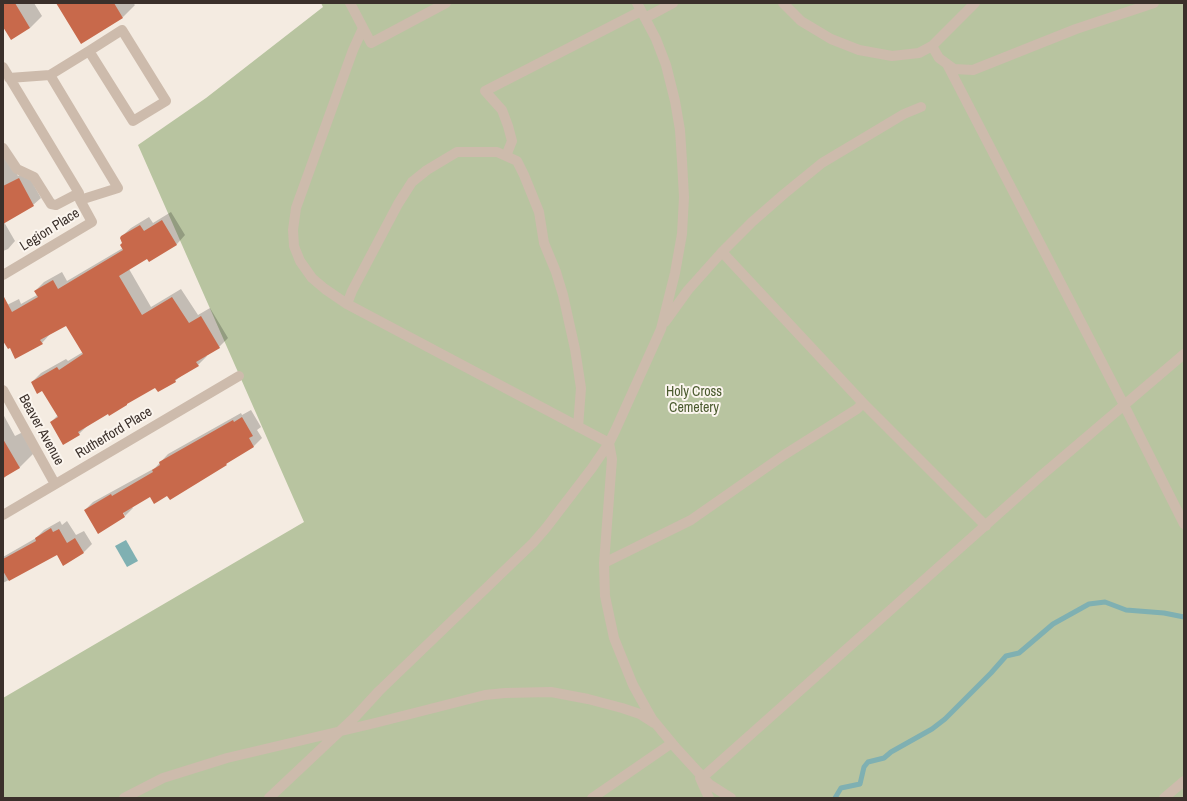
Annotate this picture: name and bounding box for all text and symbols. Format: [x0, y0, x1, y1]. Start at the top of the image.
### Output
street label: Legion Place [17, 205, 83, 255]
park label: Holy Cross Cemetery [666, 384, 722, 416]
street label: Beaver Avenue [15, 392, 67, 468]
street label: Rutherford Place [73, 404, 155, 462]

